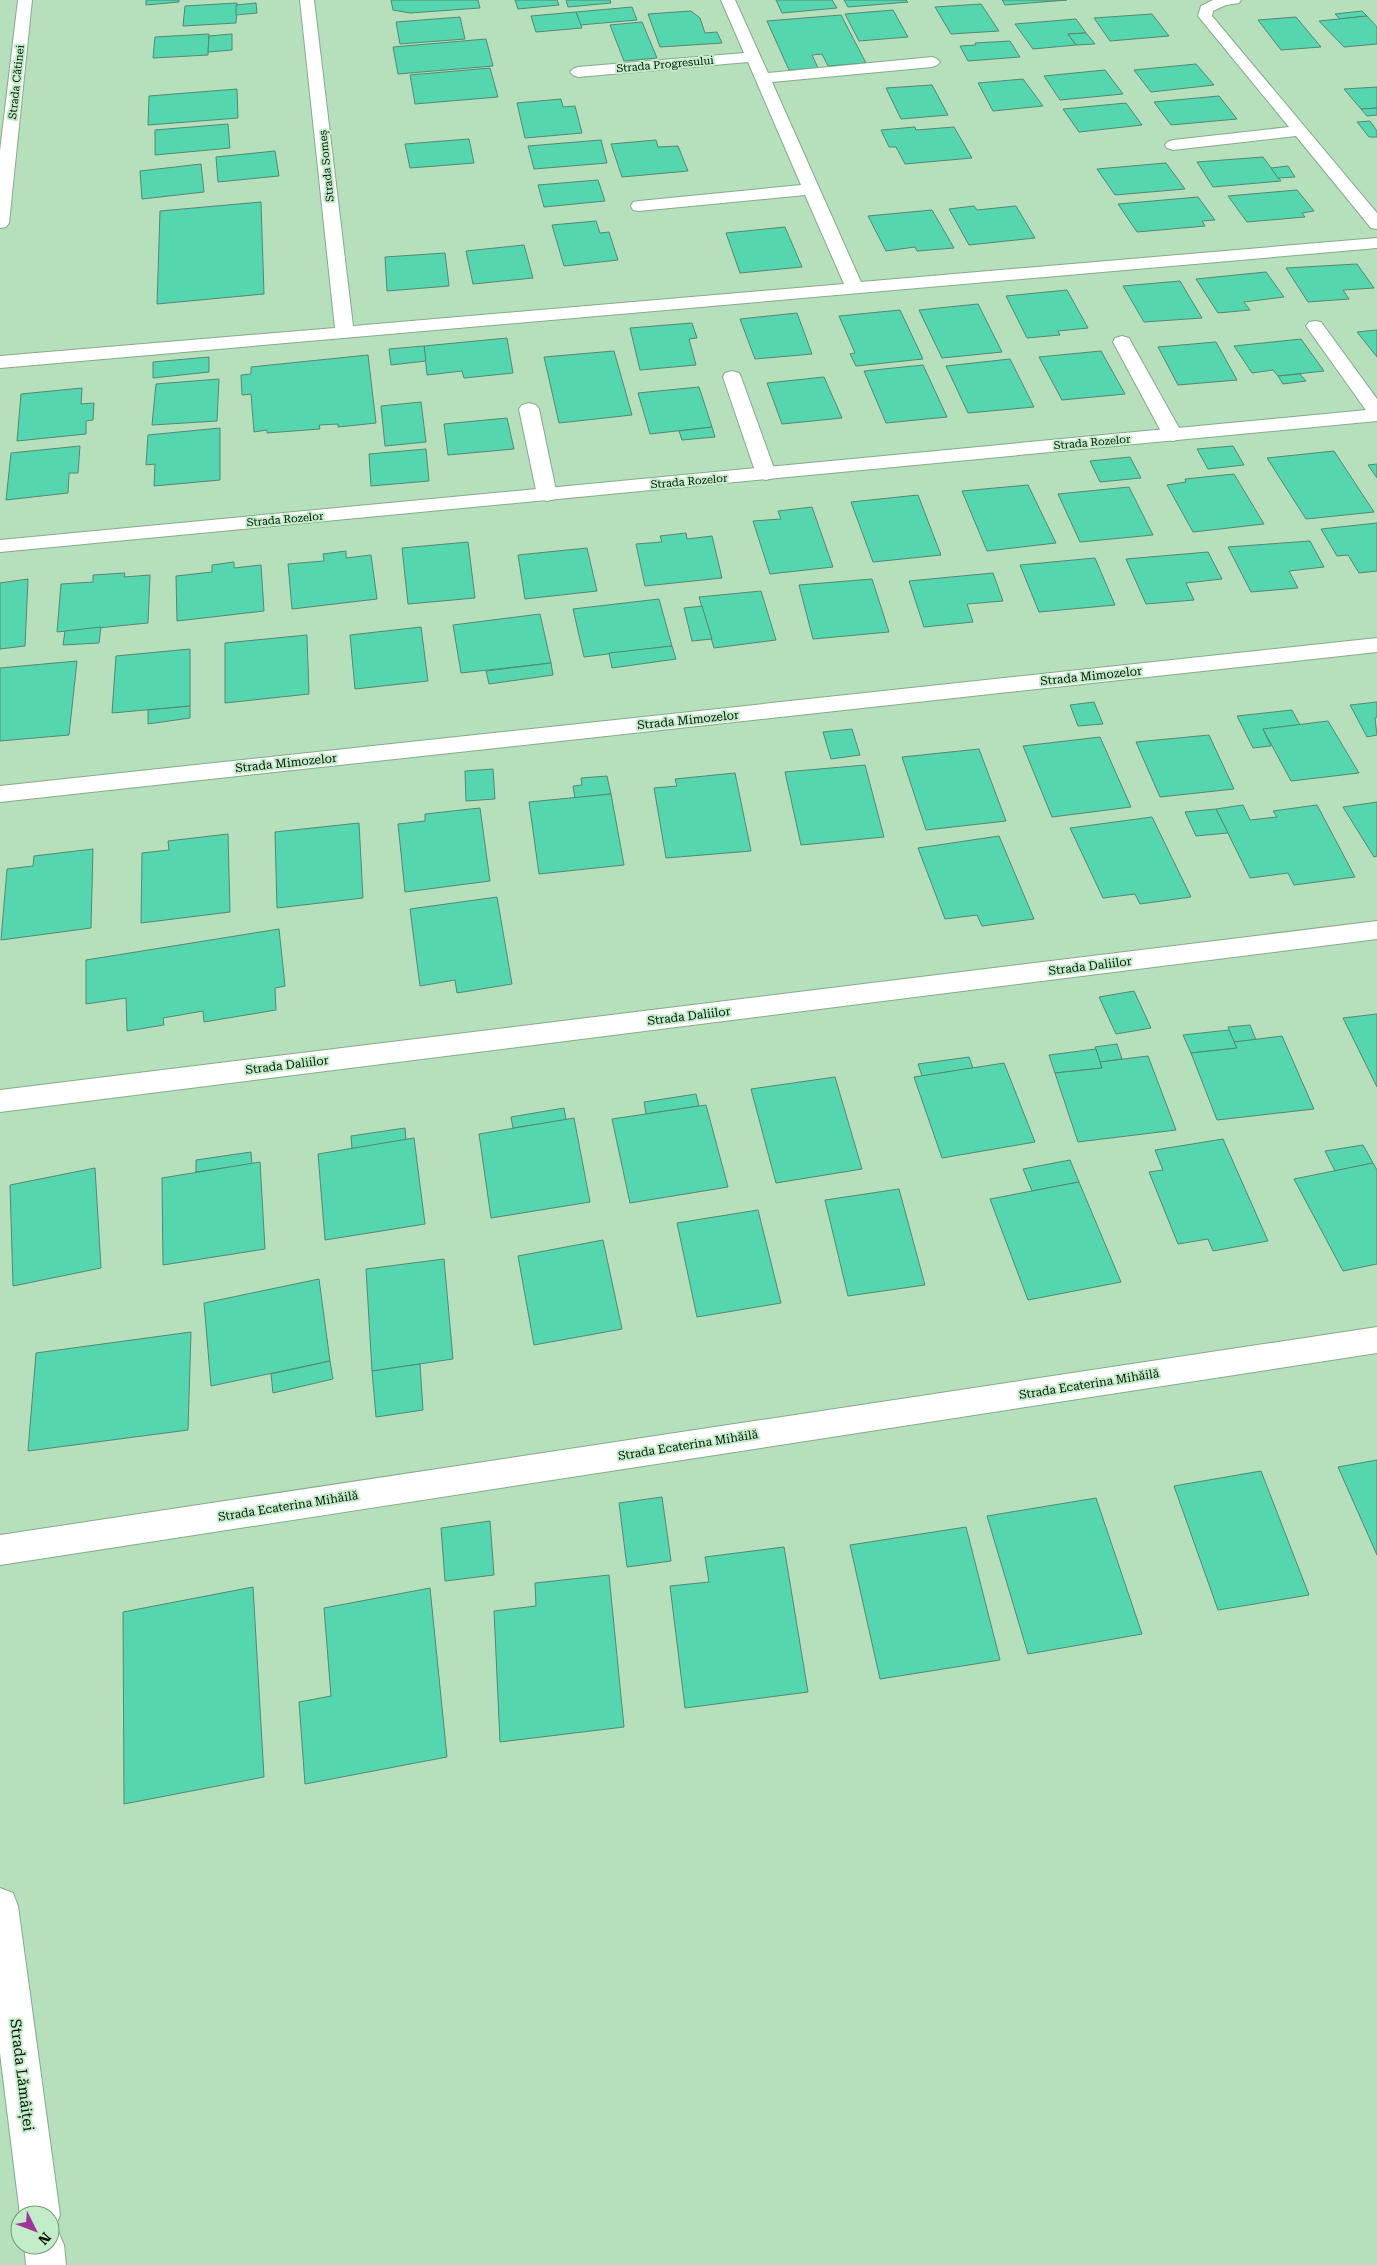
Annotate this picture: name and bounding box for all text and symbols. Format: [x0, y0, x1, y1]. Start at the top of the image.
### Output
street label: Strada Cătinei [6, 44, 27, 120]
street label: Strada Progresului [616, 54, 715, 75]
street label: Strada Someș [316, 129, 338, 202]
street label: Strada Rozelor [1053, 433, 1131, 452]
street label: Strada Rozelor [650, 472, 728, 491]
street label: Strada Rozelor [246, 510, 324, 529]
street label: Strada Mimozelor [1040, 664, 1143, 688]
street label: Strada Mimozelor [637, 708, 740, 732]
street label: Strada Mimozelor [235, 751, 338, 775]
street label: Strada Daliilor [1048, 954, 1132, 978]
street label: Strada Daliilor [647, 1004, 731, 1028]
street label: Strada Daliilor [245, 1053, 329, 1077]
street label: Strada Ecaterina Mihăilă [1018, 1366, 1161, 1402]
street label: Strada Ecaterina Mihăilă [617, 1427, 760, 1463]
street label: Strada Ecaterina Mihăilă [217, 1488, 360, 1524]
street label: Strada Lămâiței [5, 2018, 38, 2133]
north arrow [10, 2205, 60, 2255]
text: N [35, 2229, 54, 2248]

